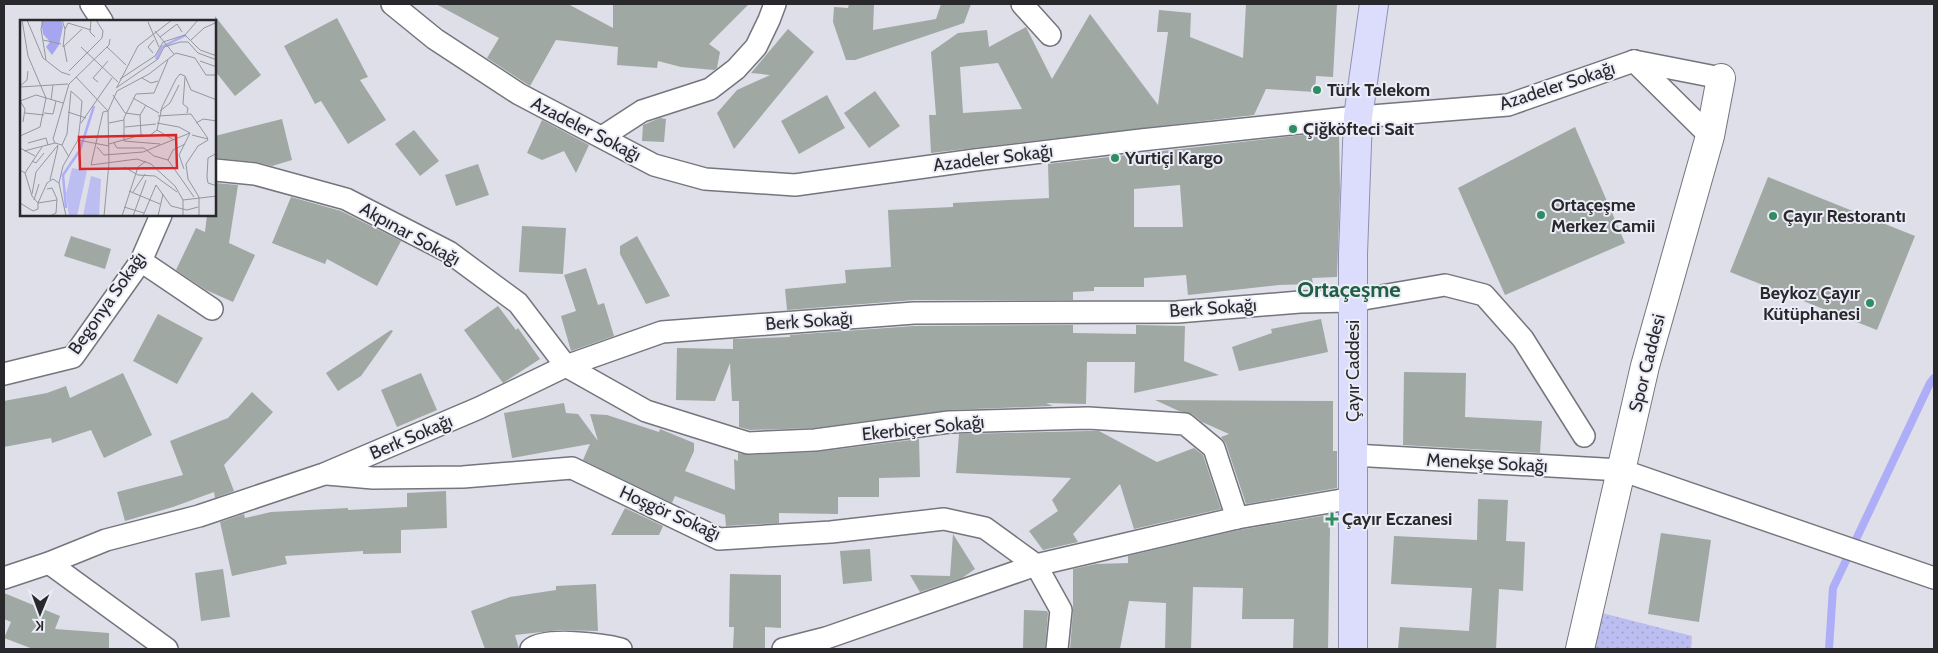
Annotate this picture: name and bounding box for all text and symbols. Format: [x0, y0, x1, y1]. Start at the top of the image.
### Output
inset map [20, 20, 216, 216]
street label: Azadeler Sokağı [1496, 57, 1618, 115]
place label: Türk Telekom [1327, 79, 1430, 101]
marker: Türk Telekom [1311, 84, 1323, 96]
street label: Azadeler Sokağı [527, 92, 645, 166]
place label: Çiğköfteci Sait [1303, 118, 1414, 140]
marker: Çiğköfteci Sait [1287, 123, 1299, 135]
street label: Azadeler Sokağı [932, 140, 1054, 176]
place label: Yurtiçi Kargo [1124, 147, 1223, 169]
marker: Yurtiçi Kargo [1109, 152, 1121, 164]
place label: Ortaçeşme Merkez Camii [1551, 194, 1655, 237]
street label: Akpınar Sokağı [356, 197, 464, 271]
place label: Çayır Restorantı [1783, 205, 1906, 227]
marker: Ortaçeşme Merkez Camii [1535, 209, 1547, 221]
marker: Çayır Restorantı [1767, 210, 1779, 222]
street label: Begonya Sokağı [64, 247, 150, 359]
district label: Ortaçeşme [1297, 276, 1401, 303]
place label: Beykoz Çayır Kütüphanesi [1759, 282, 1860, 325]
street label: Berk Sokağı [1169, 294, 1257, 322]
marker: Beykoz Çayır Kütüphanesi [1864, 297, 1876, 309]
street label: Berk Sokağı [765, 307, 853, 335]
street label: Spor Caddesi [1624, 312, 1670, 414]
street label: Çayır Caddesi [1342, 320, 1364, 422]
street label: Berk Sokağı [366, 410, 456, 464]
street label: Ekerbiçer Sokağı [861, 411, 985, 445]
street label: Menekşe Sokağı [1426, 449, 1548, 477]
street label: Hoşgör Sokağı [616, 481, 724, 545]
place label: Çayır Eczanesi [1342, 508, 1452, 530]
marker: Çayır Eczanesi [1326, 513, 1338, 525]
north arrow [15, 588, 65, 638]
text: K [35, 617, 44, 635]

